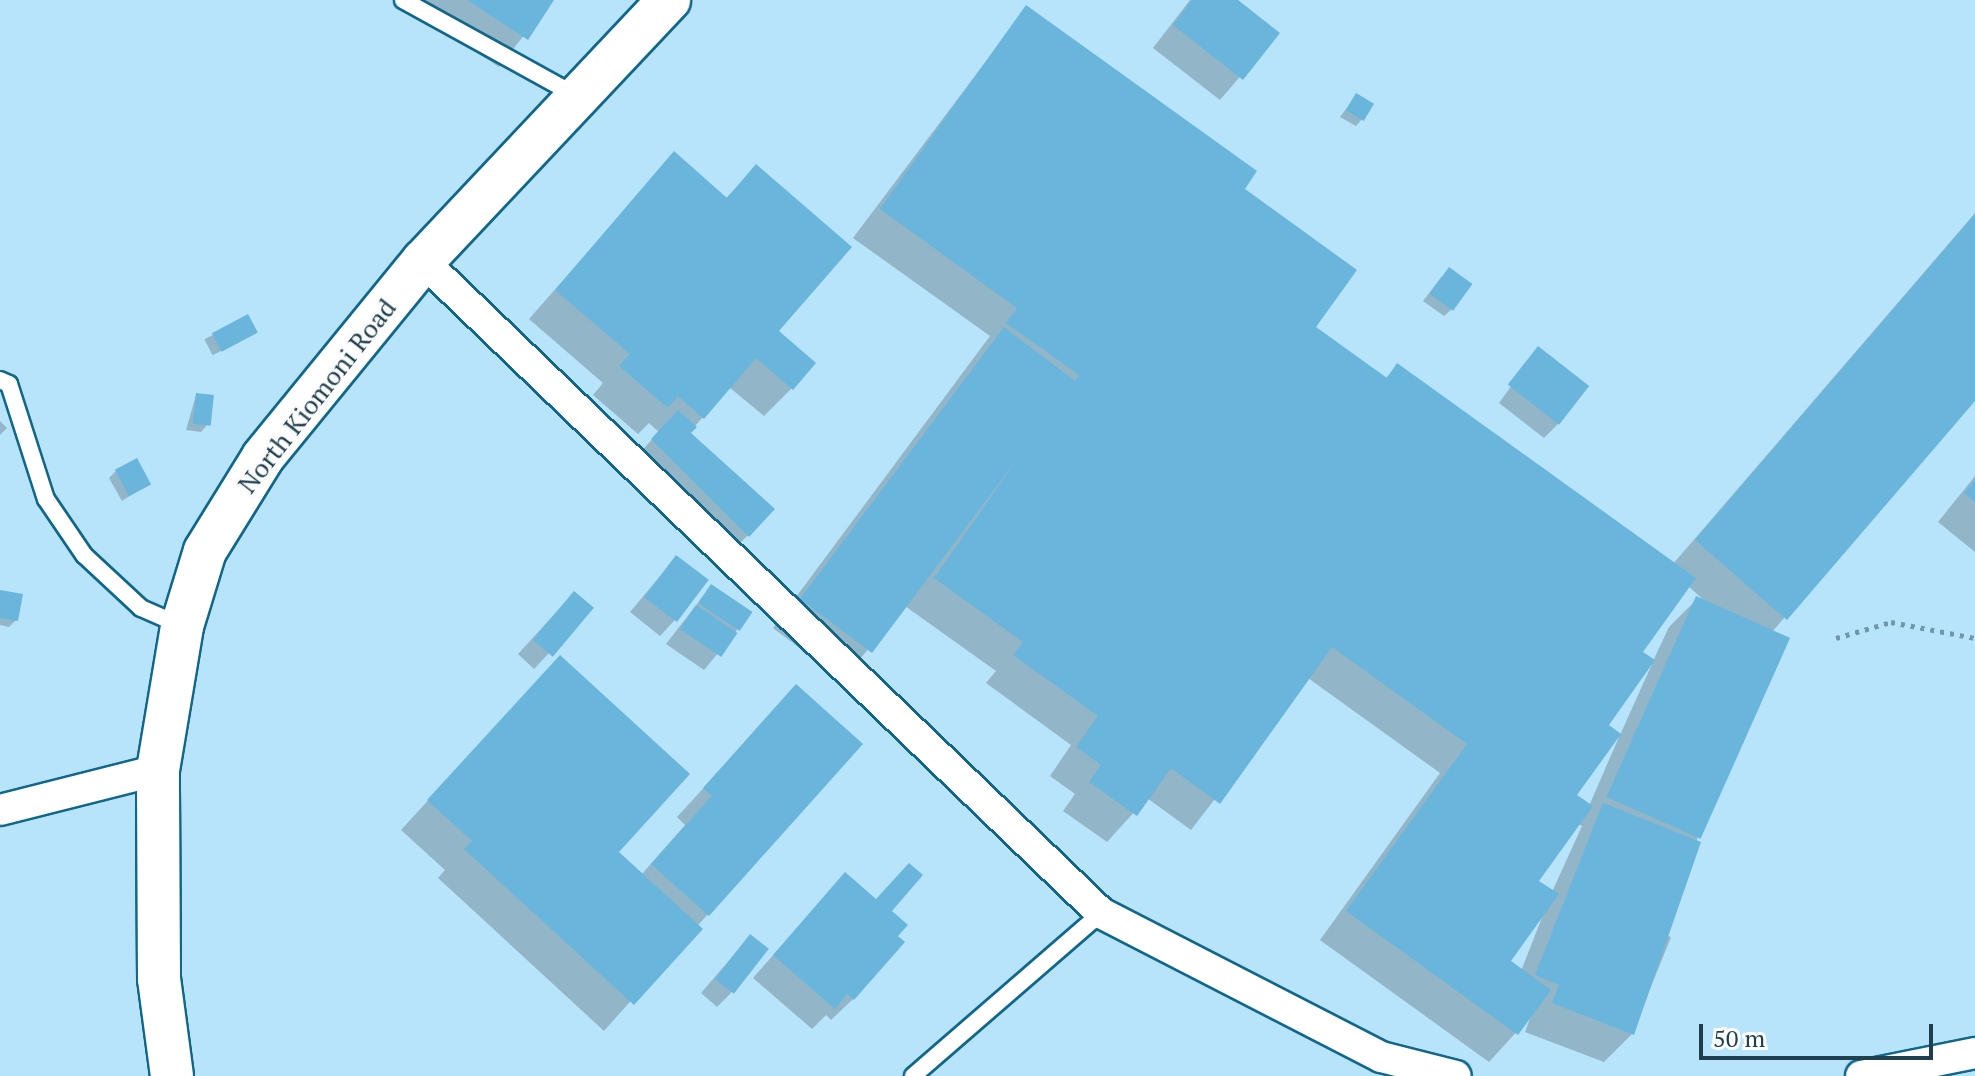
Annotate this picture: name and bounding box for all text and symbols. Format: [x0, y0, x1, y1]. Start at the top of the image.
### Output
street label: North Kiomoni Road [231, 293, 403, 499]
scale bar [1703, 1008, 1937, 1058]
text: 50 m [1713, 1022, 1765, 1054]

